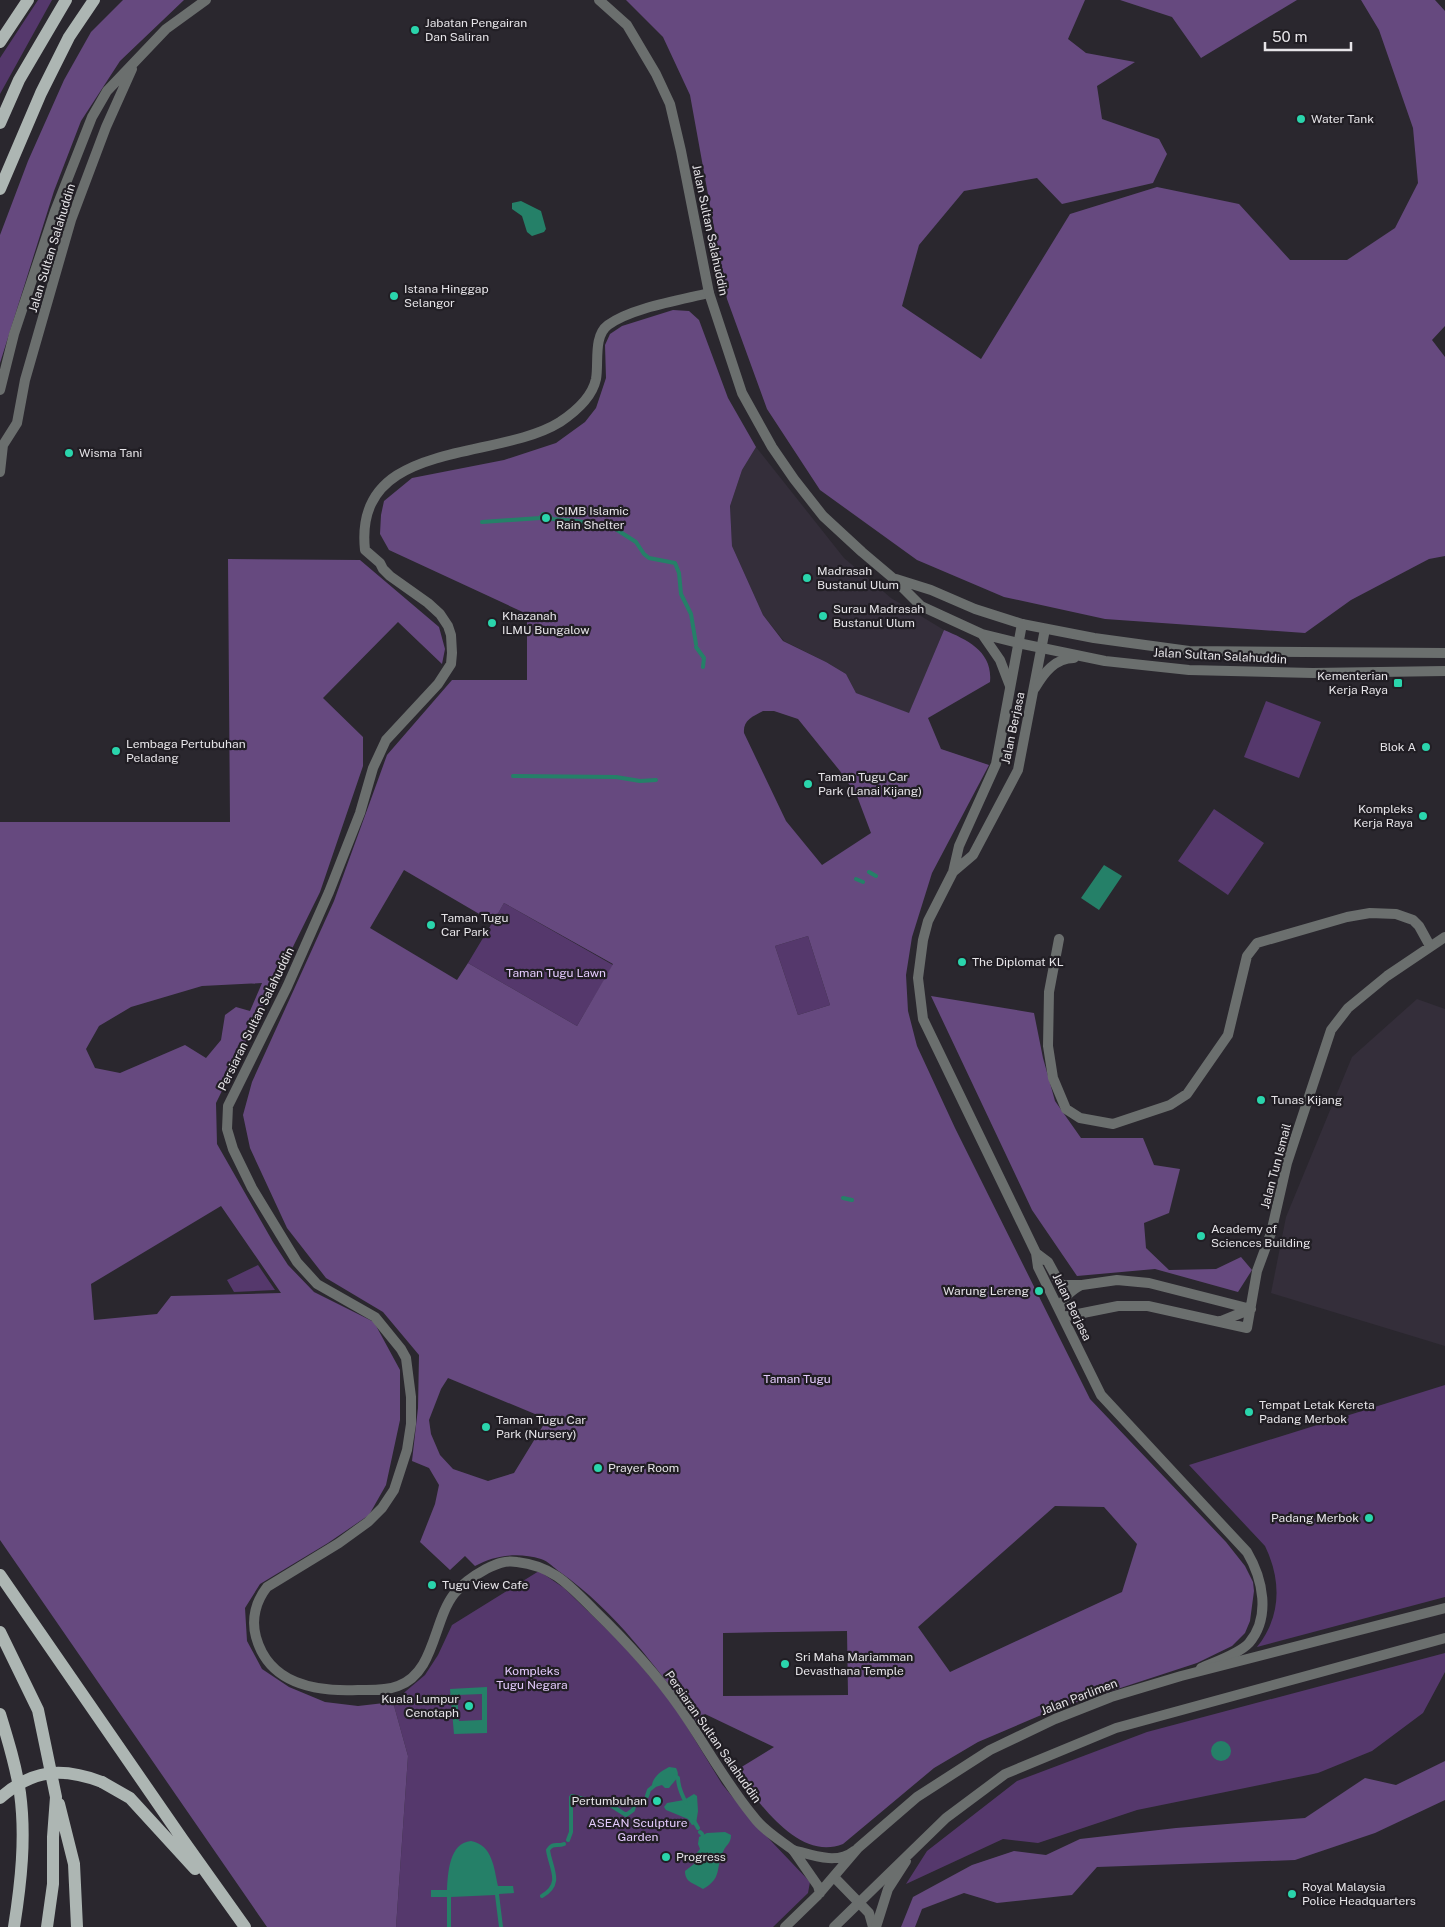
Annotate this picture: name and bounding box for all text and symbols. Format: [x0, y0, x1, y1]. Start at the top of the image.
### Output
place label: Jabatan Pengairan Dan Saliran [425, 16, 527, 44]
scale bar [1265, 20, 1351, 52]
marker: Jabatan Pengairan Dan Saliran [409, 24, 421, 36]
text: 50 m [1272, 28, 1307, 45]
place label: Water Tank [1311, 112, 1374, 126]
marker: Water Tank [1295, 113, 1307, 125]
street label: Jalan Sultan Salahuddin [689, 163, 731, 297]
street label: Jalan Sultan Salahuddin [26, 182, 78, 314]
place label: Istana Hinggap Selangor [404, 282, 489, 310]
marker: Istana Hinggap Selangor [388, 290, 400, 302]
place label: Wisma Tani [79, 446, 142, 460]
marker: Wisma Tani [63, 447, 75, 459]
place label: CIMB Islamic Rain Shelter [556, 504, 629, 532]
marker: CIMB Islamic Rain Shelter [540, 512, 552, 524]
place label: Madrasah Bustanul Ulum [817, 564, 899, 592]
marker: Madrasah Bustanul Ulum [801, 572, 813, 584]
place label: Surau Madrasah Bustanul Ulum [833, 602, 924, 630]
place label: Khazanah ILMU Bungalow [502, 609, 590, 637]
marker: Surau Madrasah Bustanul Ulum [817, 610, 829, 622]
marker: Khazanah ILMU Bungalow [486, 617, 498, 629]
street label: Jalan Sultan Salahuddin [1153, 646, 1287, 666]
place label: Kementerian Kerja Raya [1317, 669, 1388, 697]
marker: Kementerian Kerja Raya [1392, 677, 1404, 689]
street label: Jalan Berjasa [999, 691, 1027, 765]
place label: Lembaga Pertubuhan Peladang [126, 737, 246, 765]
place label: Blok A [1380, 740, 1416, 754]
marker: Blok A [1420, 741, 1432, 753]
marker: Lembaga Pertubuhan Peladang [110, 745, 122, 757]
place label: Taman Tugu Car Park (Lanai Kijang) [818, 770, 922, 798]
marker: Taman Tugu Car Park (Lanai Kijang) [802, 778, 814, 790]
place label: Kompleks Kerja Raya [1354, 802, 1413, 830]
marker: Kompleks Kerja Raya [1417, 810, 1429, 822]
place label: Taman Tugu Car Park [441, 911, 509, 939]
marker: Taman Tugu Car Park [425, 919, 437, 931]
street label: Persiaran Sultan Salahuddin [215, 945, 297, 1093]
place label: The Diplomat KL [972, 955, 1064, 969]
marker: The Diplomat KL [956, 956, 968, 968]
park label: Taman Tugu Lawn [506, 966, 606, 980]
place label: Tunas Kijang [1271, 1093, 1342, 1107]
marker: Tunas Kijang [1255, 1094, 1267, 1106]
street label: Jalan Tun Ismail [1258, 1121, 1294, 1210]
place label: Academy of Sciences Building [1211, 1222, 1311, 1250]
marker: Academy of Sciences Building [1195, 1230, 1207, 1242]
street label: Jalan Berjasa [1050, 1271, 1094, 1343]
place label: Warung Lereng [943, 1284, 1029, 1298]
marker: Warung Lereng [1033, 1285, 1045, 1297]
park label: Taman Tugu [763, 1372, 831, 1386]
place label: Tempat Letak Kereta Padang Merbok [1259, 1398, 1375, 1426]
marker: Tempat Letak Kereta Padang Merbok [1243, 1406, 1255, 1418]
place label: Taman Tugu Car Park (Nursery) [496, 1413, 586, 1441]
marker: Taman Tugu Car Park (Nursery) [480, 1421, 492, 1433]
place label: Prayer Room [608, 1461, 679, 1475]
marker: Prayer Room [592, 1462, 604, 1474]
place label: Padang Merbok [1271, 1511, 1359, 1525]
marker: Padang Merbok [1363, 1512, 1375, 1524]
place label: Tugu View Cafe [442, 1578, 529, 1592]
marker: Tugu View Cafe [426, 1579, 438, 1591]
place label: Sri Maha Mariamman Devasthana Temple [795, 1650, 913, 1678]
marker: Sri Maha Mariamman Devasthana Temple [779, 1658, 791, 1670]
park label: Kompleks Tugu Negara [496, 1664, 568, 1692]
street label: Persiaran Sultan Salahuddin [662, 1668, 764, 1806]
street label: Jalan Parlimen [1039, 1676, 1119, 1718]
place label: Kuala Lumpur Cenotaph [381, 1692, 459, 1720]
marker: Kuala Lumpur Cenotaph [463, 1700, 475, 1712]
place label: Pertumbuhan [571, 1794, 647, 1808]
marker: Pertumbuhan [651, 1795, 663, 1807]
park label: ASEAN Sculpture Garden [588, 1816, 688, 1844]
place label: Progress [676, 1850, 726, 1864]
marker: Progress [660, 1851, 672, 1863]
place label: Royal Malaysia Police Headquarters [1302, 1880, 1416, 1908]
marker: Royal Malaysia Police Headquarters [1286, 1888, 1298, 1900]

